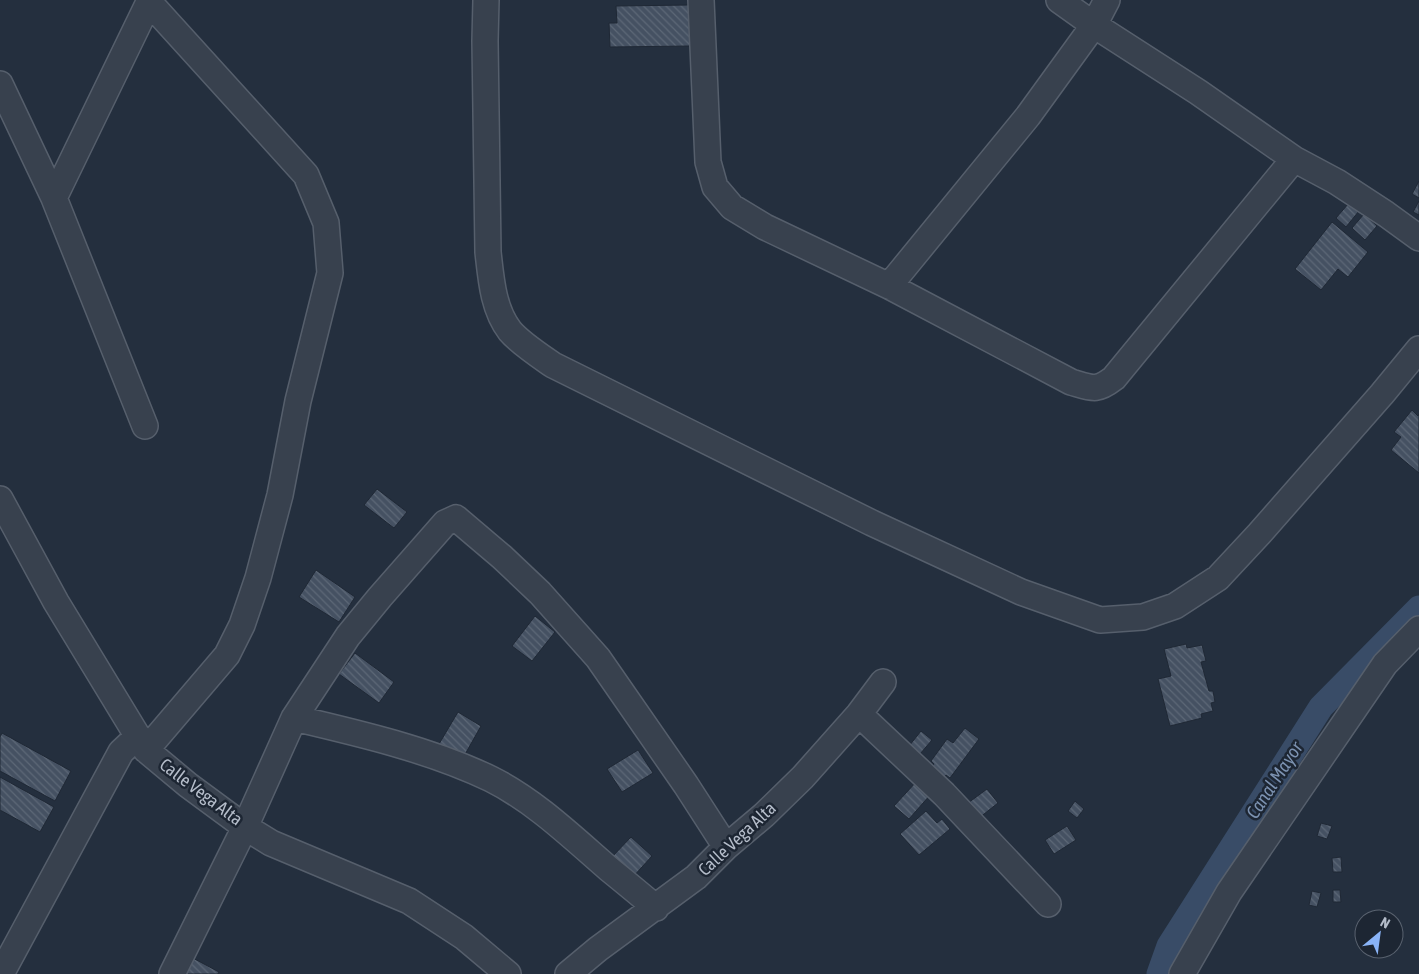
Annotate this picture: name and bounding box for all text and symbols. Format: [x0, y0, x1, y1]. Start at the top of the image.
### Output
water label: Canal Mayor [1241, 736, 1308, 822]
street label: Calle Vega Alta [156, 754, 247, 830]
street label: Calle Vega Alta [694, 797, 780, 880]
north arrow [1354, 909, 1404, 959]
text: N [1378, 914, 1393, 932]

